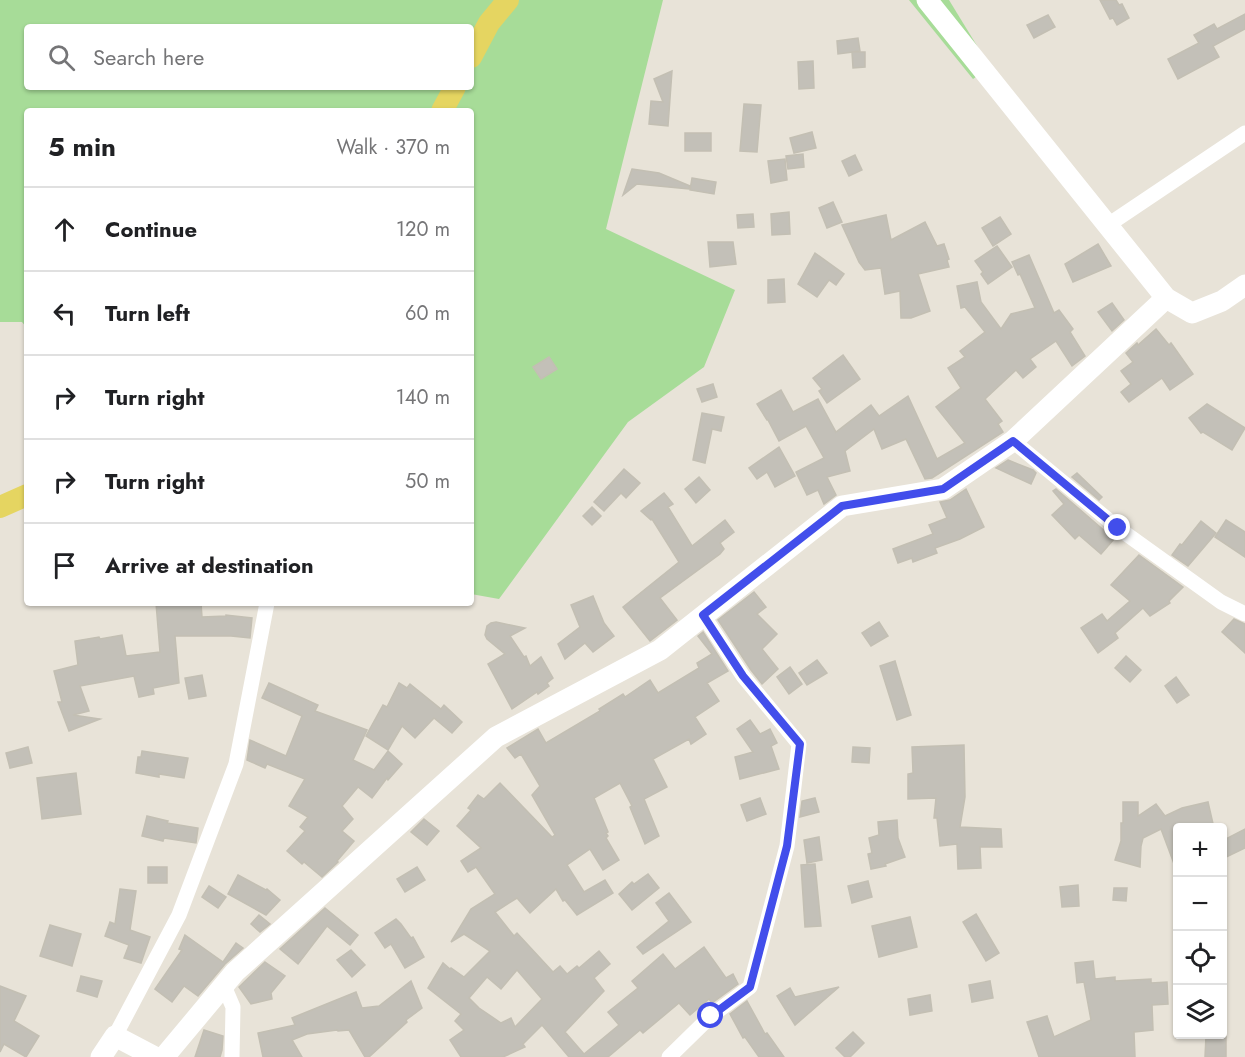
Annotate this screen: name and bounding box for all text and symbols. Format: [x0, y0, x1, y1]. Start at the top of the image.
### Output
search box [24, 24, 474, 90]
icon: search [45, 41, 78, 74]
text: Search here [93, 41, 204, 73]
text: 5 min [48, 128, 116, 166]
text: Walk · 370 m [336, 133, 450, 162]
icon: ahead [48, 213, 81, 246]
text: Continue [105, 213, 197, 245]
text: 120 m [396, 215, 450, 244]
icon: left [48, 297, 81, 330]
text: Turn left [105, 297, 190, 329]
text: 60 m [405, 299, 450, 328]
icon: right [48, 381, 81, 414]
text: Turn right [105, 381, 205, 413]
text: 140 m [396, 383, 450, 412]
icon: right [48, 465, 81, 498]
text: Turn right [105, 465, 205, 497]
text: 50 m [405, 467, 450, 496]
route end [1104, 514, 1130, 540]
icon: arrive [48, 549, 81, 582]
text: Arrive at destination [105, 549, 314, 581]
map controls [1173, 823, 1227, 1039]
button: + [1173, 823, 1227, 877]
button: − [1173, 877, 1227, 931]
button: locate [1173, 931, 1227, 985]
button: layers [1173, 985, 1227, 1039]
route start [697, 1002, 723, 1028]

